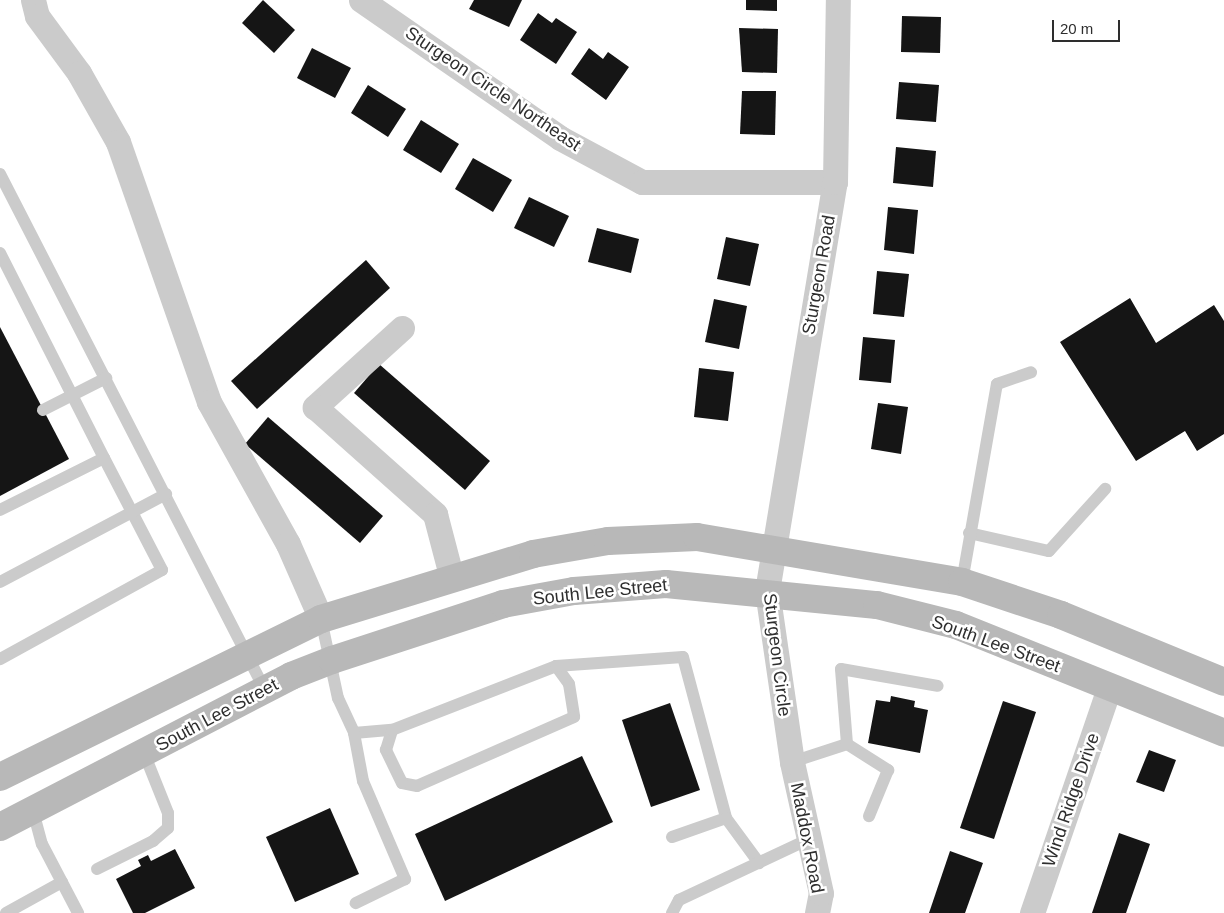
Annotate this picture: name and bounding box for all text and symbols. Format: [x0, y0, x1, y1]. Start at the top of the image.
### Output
scale bar [1054, 10, 1122, 42]
text: 20 m [1060, 20, 1093, 37]
street label: Sturgeon Circle Northeast [401, 22, 585, 156]
street label: Sturgeon Road [798, 214, 840, 336]
street label: South Lee Street [532, 574, 668, 610]
street label: Sturgeon Circle [759, 592, 795, 718]
street label: South Lee Street [929, 611, 1063, 677]
street label: South Lee Street [152, 674, 282, 756]
street label: Wind Ridge Drive [1038, 730, 1104, 870]
street label: Maddox Road [786, 781, 828, 895]

